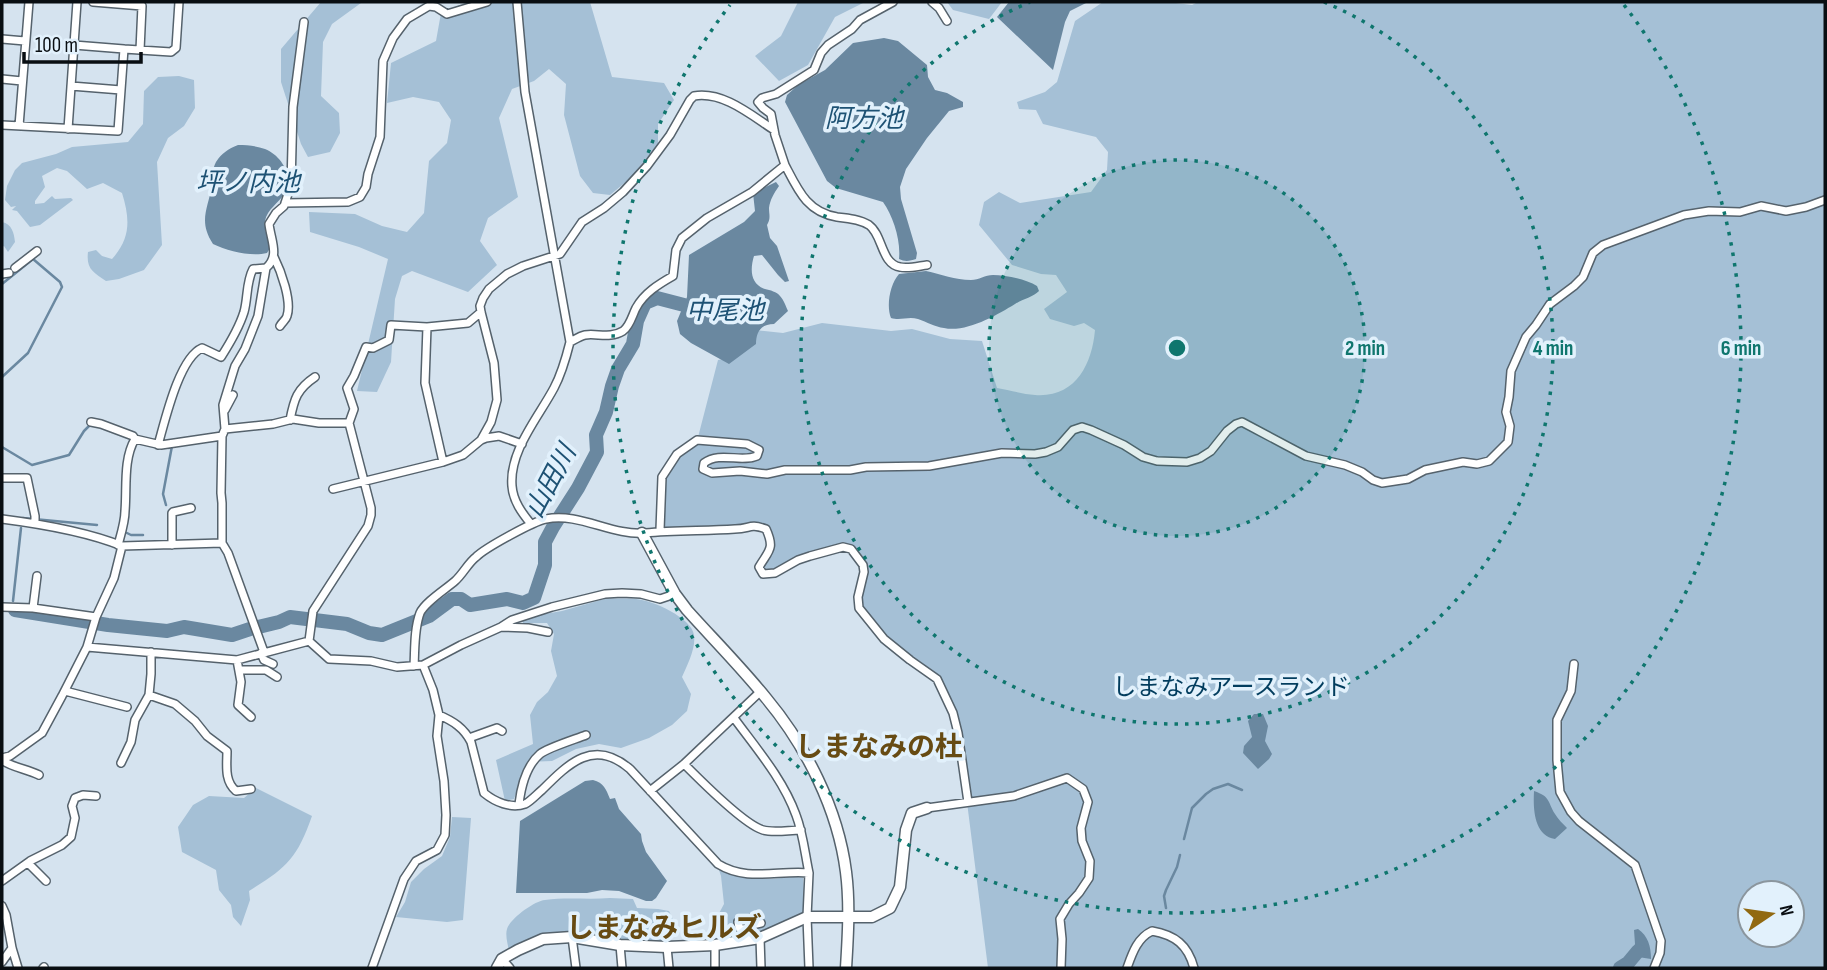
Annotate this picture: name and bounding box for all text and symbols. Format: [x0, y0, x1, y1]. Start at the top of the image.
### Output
scale bar [24, 21, 142, 65]
text: 100 m [35, 33, 78, 58]
water label: 阿方池 [825, 104, 906, 135]
water label: 坪ノ内池 [196, 168, 303, 199]
water label: 中尾池 [686, 296, 767, 327]
centre of rings [1165, 336, 1189, 360]
text: 2 min [1345, 336, 1385, 361]
text: 4 min [1533, 336, 1573, 361]
text: 6 min [1721, 336, 1761, 361]
water label: 山田川 [519, 437, 585, 523]
park label: しまなみアースランド [1112, 673, 1350, 702]
district label: しまなみの杜 [795, 731, 963, 764]
north arrow [1736, 879, 1806, 949]
text: N [1774, 903, 1798, 918]
district label: しまなみヒルズ [566, 912, 762, 945]

